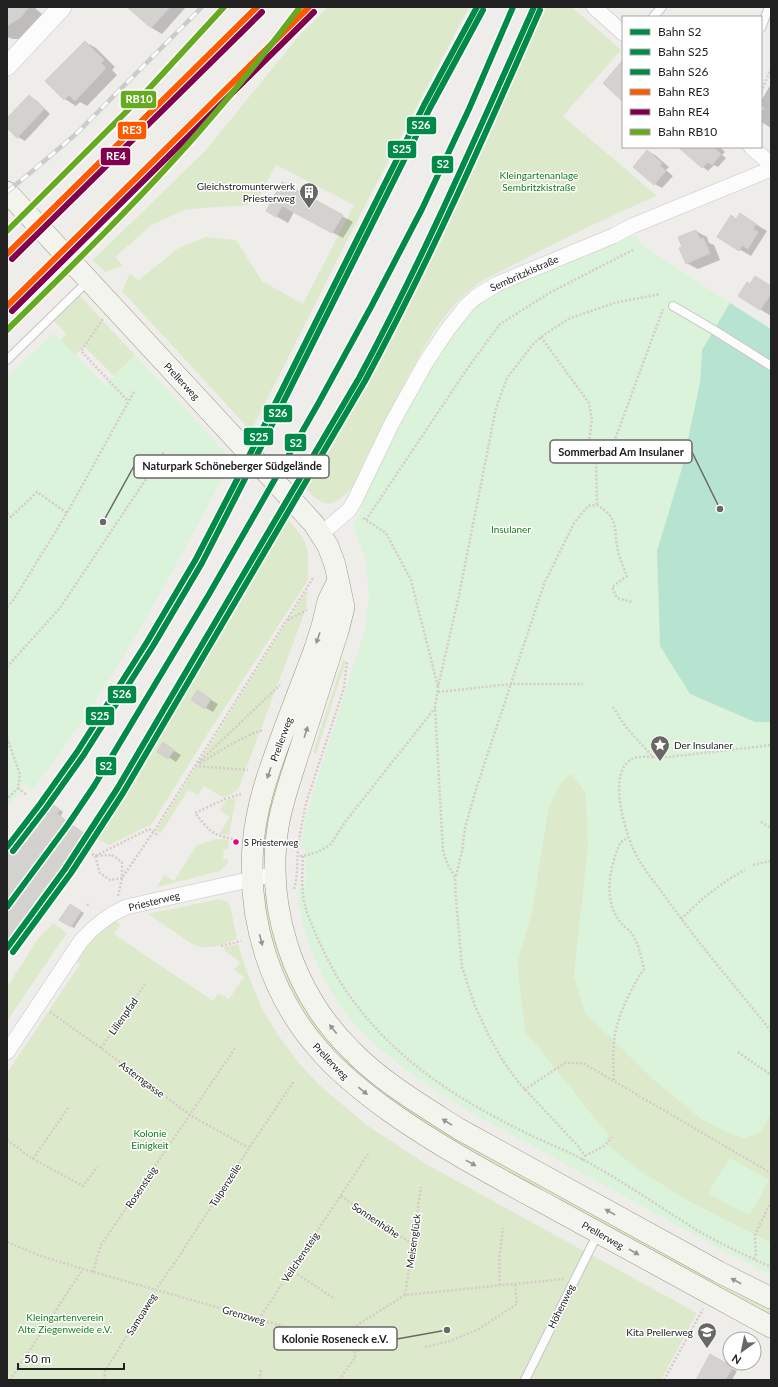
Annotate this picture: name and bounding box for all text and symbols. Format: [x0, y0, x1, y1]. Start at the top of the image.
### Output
legend [622, 16, 762, 148]
text: Bahn S2 [658, 24, 702, 39]
text: Bahn S25 [658, 44, 709, 59]
text: Bahn S26 [658, 64, 709, 79]
text: Bahn RE3 [658, 84, 710, 99]
line badge: RB10 [120, 90, 157, 109]
text: RB10 [125, 92, 153, 105]
text: Bahn RE4 [658, 104, 710, 119]
line badge: S26 [406, 116, 437, 135]
text: S26 [412, 118, 431, 131]
line badge: RE3 [117, 121, 147, 140]
text: RE3 [122, 123, 142, 136]
text: Bahn RB10 [658, 124, 717, 139]
line badge: S25 [387, 140, 417, 159]
text: S25 [393, 142, 411, 155]
line badge: RE4 [100, 147, 131, 166]
text: RE4 [106, 149, 127, 162]
line badge: S2 [431, 155, 454, 174]
text: S2 [437, 157, 449, 170]
park label: Kleingartenanlage Sembritzkistraße [500, 169, 578, 193]
place label: Gleichstromunterwerk Priesterweg [197, 180, 296, 204]
building icon: Gleichstromunterwerk Priesterweg [298, 181, 320, 209]
street label: Sembritzkistraße [488, 253, 560, 293]
street label: Prellerweg [162, 360, 202, 402]
line badge: S26 [263, 404, 293, 423]
text: S26 [269, 406, 288, 419]
line badge: S25 [243, 427, 274, 446]
text: S25 [250, 430, 268, 443]
line badge: S2 [284, 433, 307, 452]
text: S2 [290, 436, 302, 449]
callout: Sommerbad Am Insulaner [550, 440, 692, 463]
text: Sommerbad Am Insulaner [558, 445, 685, 458]
callout: Naturpark Schöneberger Südgelände [134, 455, 329, 478]
text: Naturpark Schöneberger Südgelände [142, 459, 322, 472]
park label: Insulaner [491, 523, 531, 535]
one-way arrow [315, 632, 321, 644]
line badge: S26 [107, 685, 137, 704]
text: S26 [113, 687, 132, 700]
line badge: S25 [85, 706, 115, 726]
text: S25 [91, 709, 109, 722]
street label: Prellerweg [267, 715, 295, 763]
one-way arrow [303, 726, 309, 738]
place icon: Der Insulaner [649, 734, 671, 762]
place label: Der Insulaner [674, 739, 733, 751]
line badge: S2 [95, 756, 117, 776]
text: S2 [100, 759, 112, 772]
one-way arrow [265, 768, 271, 780]
marker: S Priesterweg [231, 837, 241, 847]
place label: S Priesterweg [244, 837, 299, 848]
street label: Priesterweg [127, 889, 181, 913]
one-way arrow [258, 934, 264, 946]
street label: Lilienpfad [106, 995, 140, 1037]
one-way arrow [328, 1024, 337, 1035]
street label: Prellerweg [311, 1040, 351, 1082]
street label: Asterngasse [117, 1058, 167, 1100]
one-way arrow [358, 1087, 368, 1095]
one-way arrow [442, 1118, 452, 1126]
park label: Kolonie Einigkeit [131, 1127, 169, 1151]
one-way arrow [465, 1160, 477, 1167]
street label: Tulpenzeile [207, 1161, 243, 1209]
street label: Rosensteig [123, 1164, 159, 1210]
street label: Sonnenhöhe [350, 1200, 402, 1240]
one-way arrow [604, 1209, 615, 1216]
street label: Meisenglück [403, 1212, 423, 1269]
street label: Prellerweg [580, 1218, 626, 1252]
street label: Veilchensteig [279, 1230, 321, 1284]
one-way arrow [628, 1249, 640, 1256]
one-way arrow [730, 1278, 742, 1284]
street label: Höhenweg [545, 1282, 577, 1330]
street label: Samoaweg [123, 1291, 159, 1337]
street label: Grenzweg [221, 1303, 267, 1327]
park label: Kleingartenverein Alte Ziegenweide e.V. [18, 1311, 112, 1335]
school or university icon: Kita Prellerweg [696, 1321, 718, 1349]
place label: Kita Prellerweg [626, 1326, 693, 1338]
callout: Kolonie Roseneck e.V. [274, 1327, 397, 1350]
north arrow [722, 1331, 762, 1371]
text: Kolonie Roseneck e.V. [282, 1332, 389, 1345]
scale bar [18, 1345, 124, 1371]
text: 50 m [24, 1351, 51, 1366]
text: N [729, 1352, 743, 1368]

